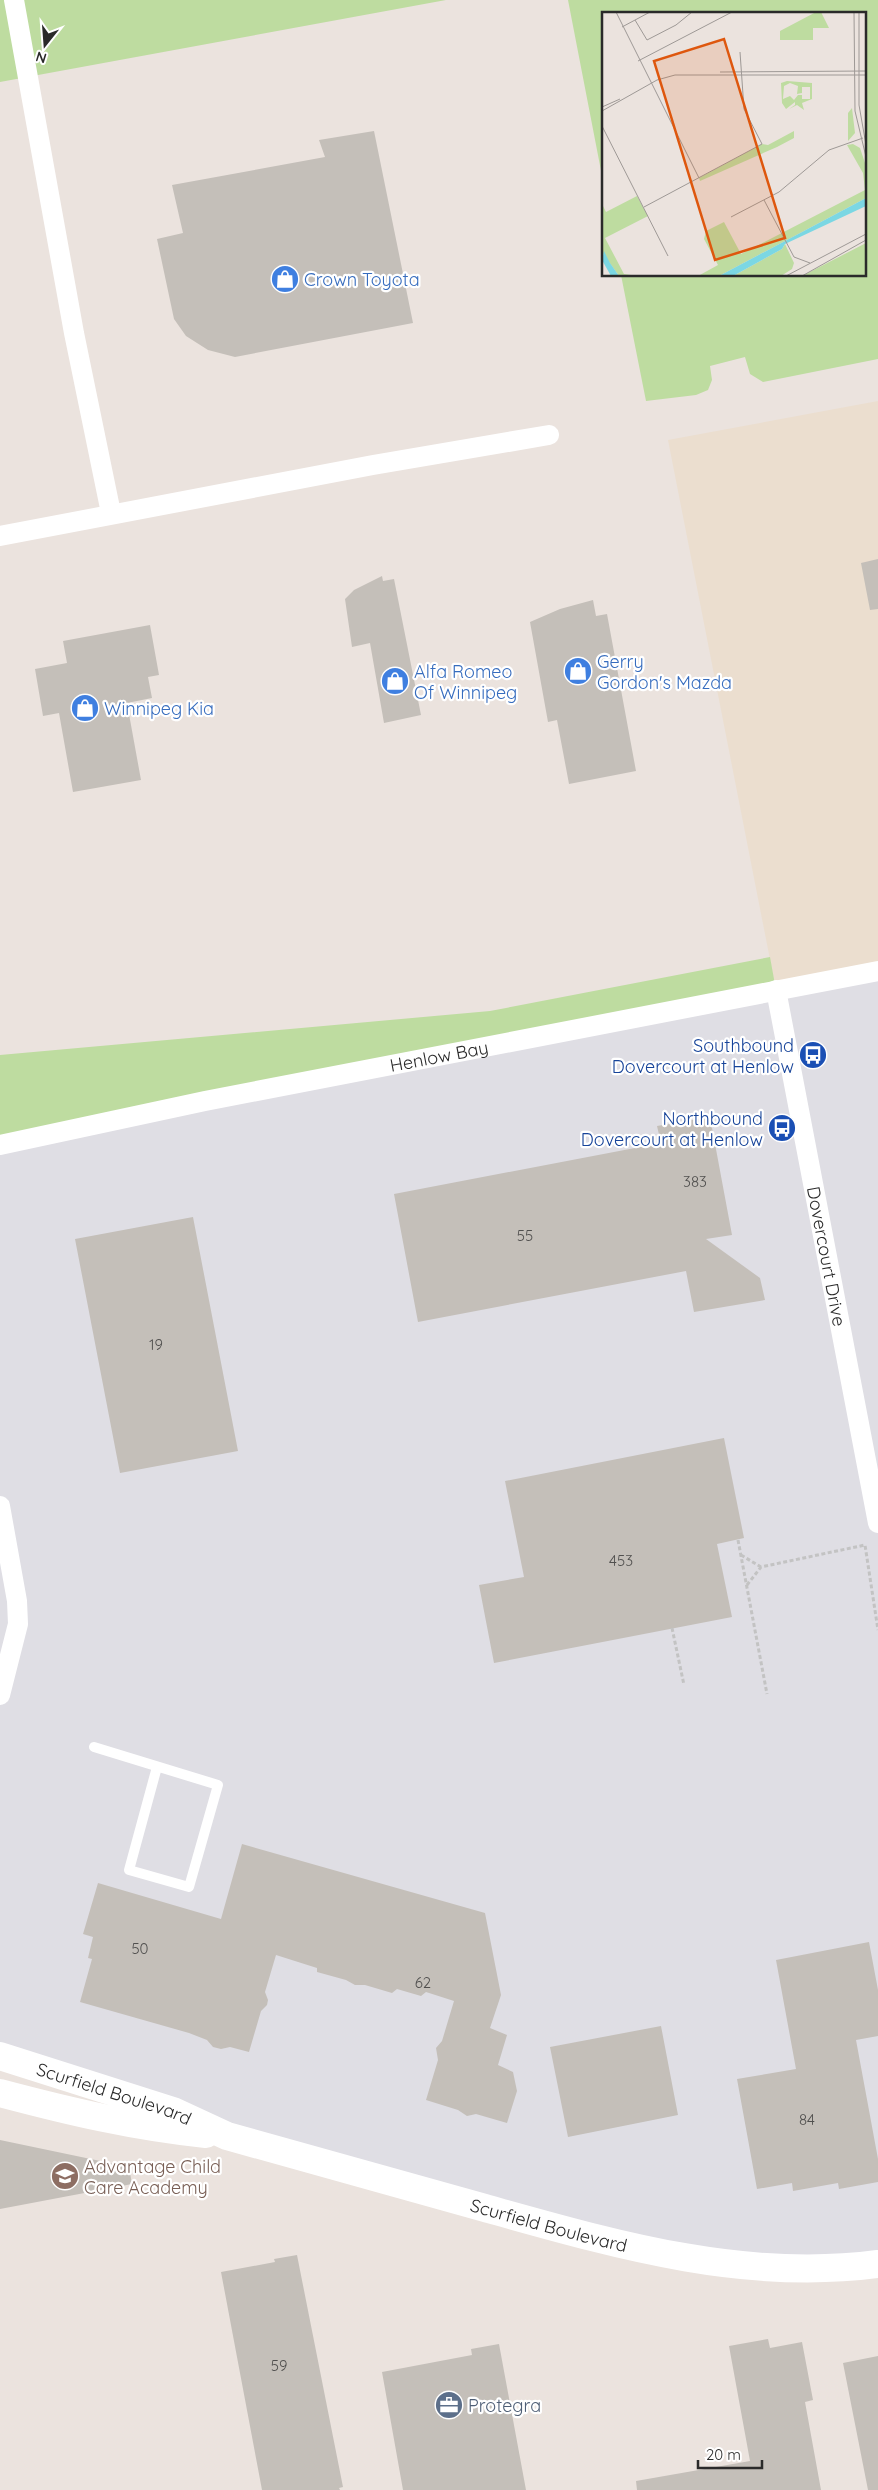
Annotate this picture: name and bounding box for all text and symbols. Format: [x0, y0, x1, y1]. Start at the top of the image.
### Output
inset map [602, 12, 866, 276]
north arrow [20, 20, 70, 70]
text: N [34, 47, 49, 68]
shop icon: Crown Toyota [270, 264, 300, 294]
place label: Crown Toyota [304, 268, 420, 291]
place label: Gerry Gordon's Mazda [597, 650, 732, 694]
shop icon: Gerry Gordon's Mazda [563, 656, 593, 686]
place label: Alfa Romeo Of Winnipeg [414, 660, 517, 704]
shop icon: Alfa Romeo Of Winnipeg [380, 666, 410, 696]
shop icon: Winnipeg Kia [70, 693, 100, 723]
place label: Winnipeg Kia [104, 697, 214, 720]
place label: Southbound Dovercourt at Henlow [612, 1034, 794, 1078]
street label: Henlow Bay [388, 1035, 490, 1077]
bus stop icon: Southbound Dovercourt at Henlow [798, 1040, 828, 1070]
place label: Northbound Dovercourt at Henlow [581, 1107, 763, 1151]
bus stop icon: Northbound Dovercourt at Henlow [767, 1113, 797, 1143]
house number: 383 [683, 1172, 707, 1191]
street label: Dovercourt Drive [802, 1184, 852, 1328]
house number: 55 [517, 1226, 533, 1245]
house number: 19 [149, 1335, 163, 1354]
house number: 453 [609, 1551, 633, 1570]
house number: 50 [131, 1939, 149, 1958]
house number: 62 [415, 1973, 431, 1992]
street label: Scurfield Boulevard [34, 2057, 195, 2130]
house number: 84 [799, 2110, 815, 2129]
place label: Advantage Child Care Academy [84, 2155, 221, 2199]
school or university icon: Advantage Child Care Academy [50, 2161, 80, 2191]
street label: Scurfield Boulevard [468, 2193, 630, 2257]
house number: 59 [271, 2356, 287, 2375]
office icon: Protegra [434, 2390, 464, 2420]
place label: Protegra [468, 2394, 541, 2417]
scale bar [698, 2438, 762, 2470]
text: 20 m [706, 2445, 741, 2464]

